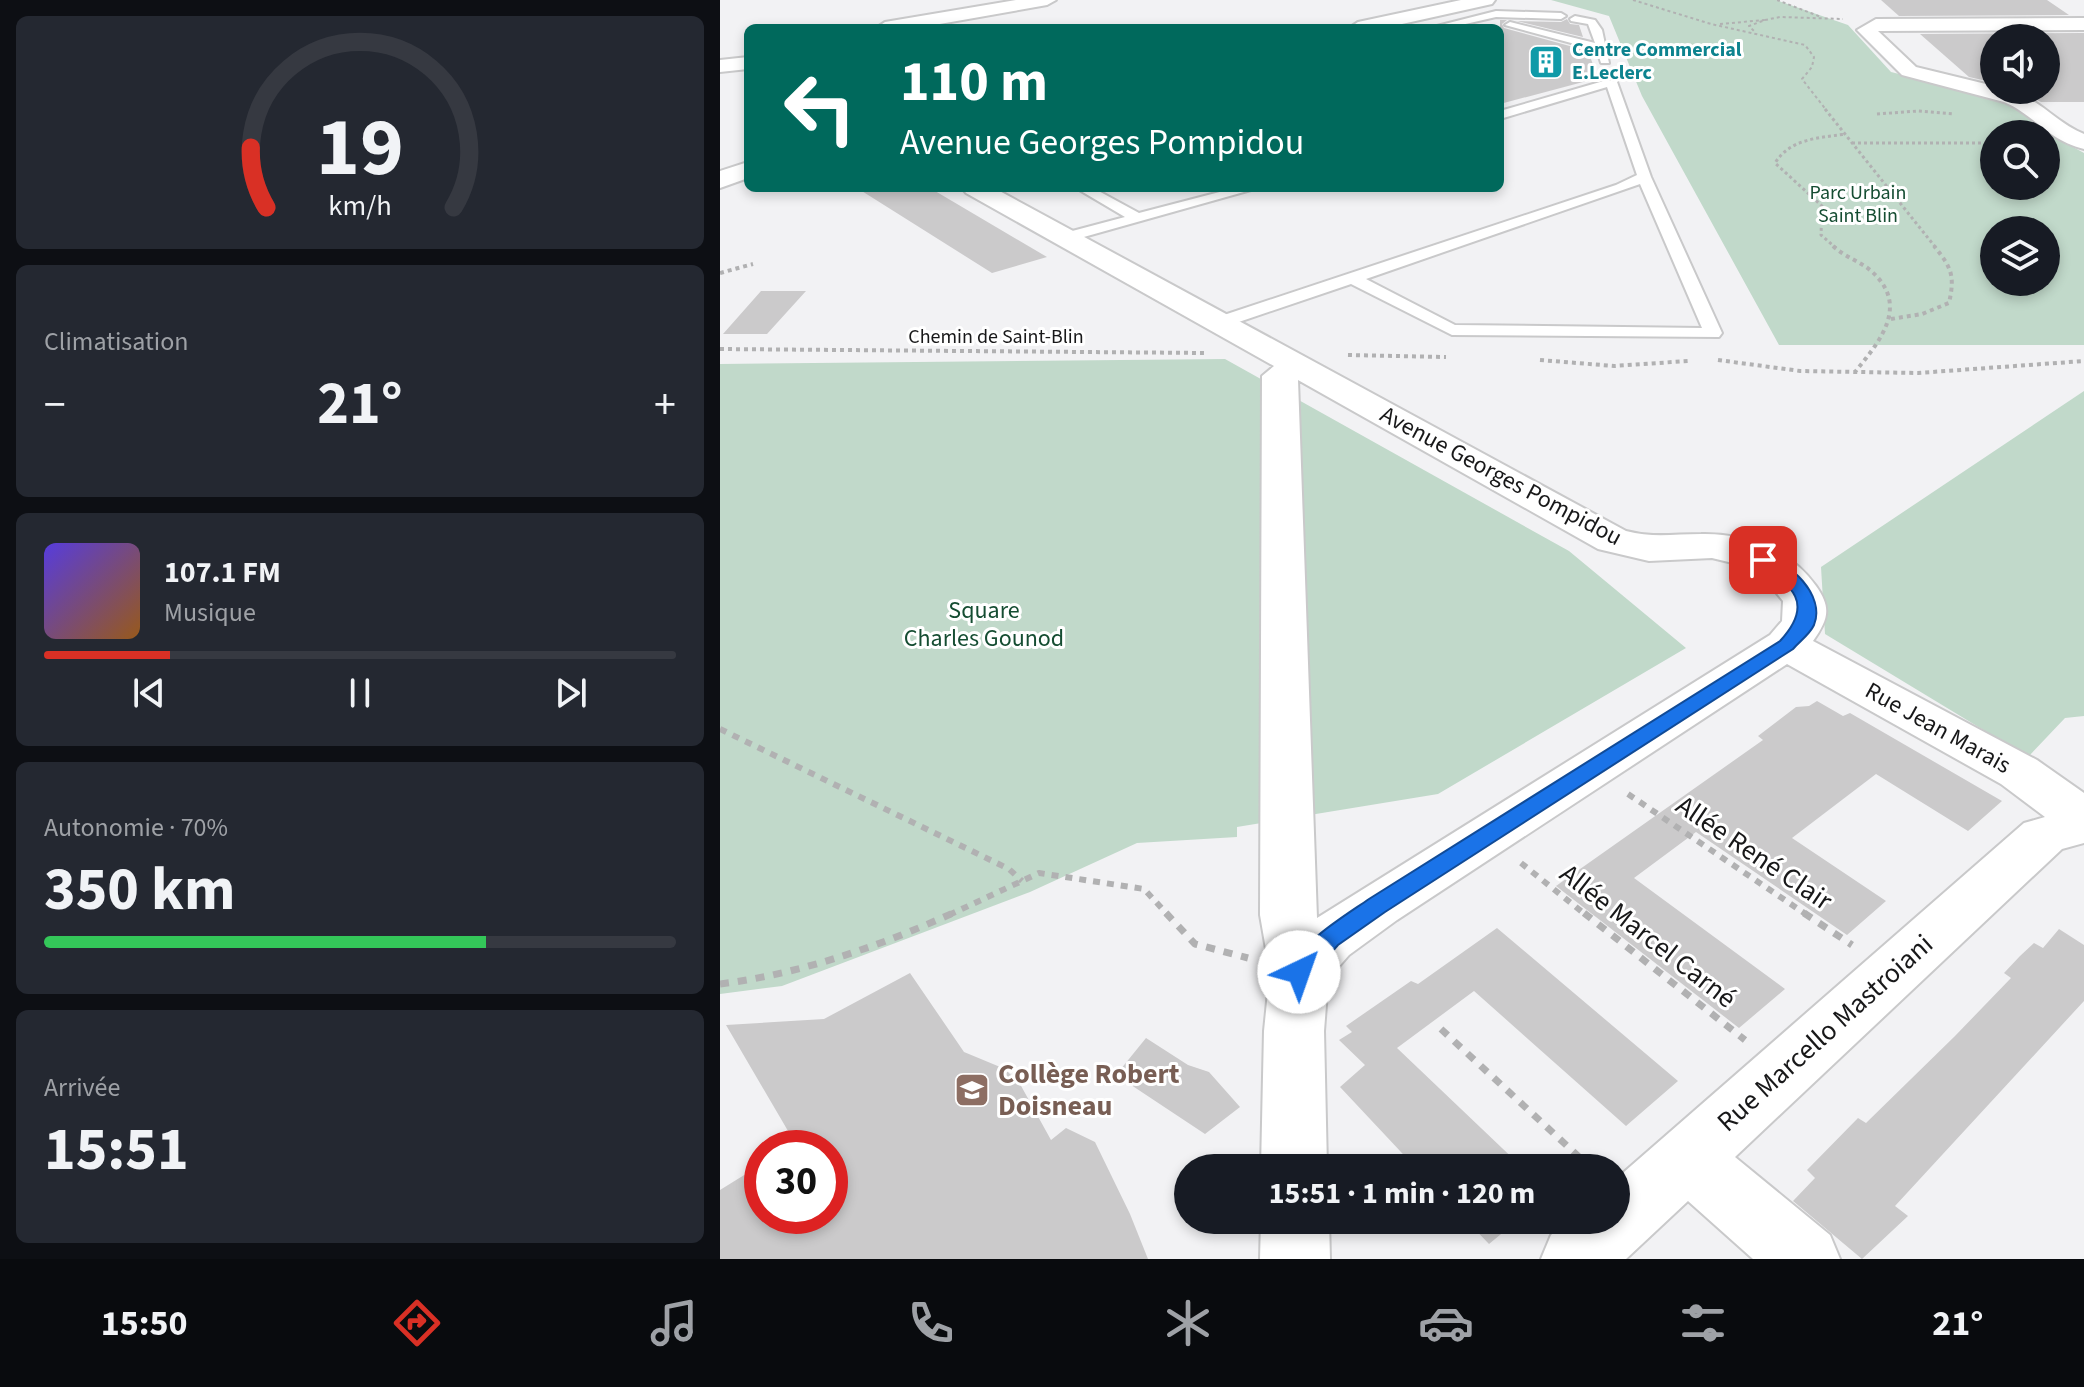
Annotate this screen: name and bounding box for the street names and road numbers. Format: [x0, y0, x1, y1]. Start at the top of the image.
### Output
street label: Chemin de Saint-Blin [908, 323, 1084, 351]
street label: Avenue Georges Pompidou [1374, 397, 1628, 555]
street label: Rue Jean Marais [1859, 673, 2017, 783]
street label: Allée René Clair [1668, 786, 1840, 920]
street label: Allée Marcel Carné [1551, 854, 1745, 1018]
street label: Rue Marcello Mastroiani [1708, 925, 1942, 1141]

